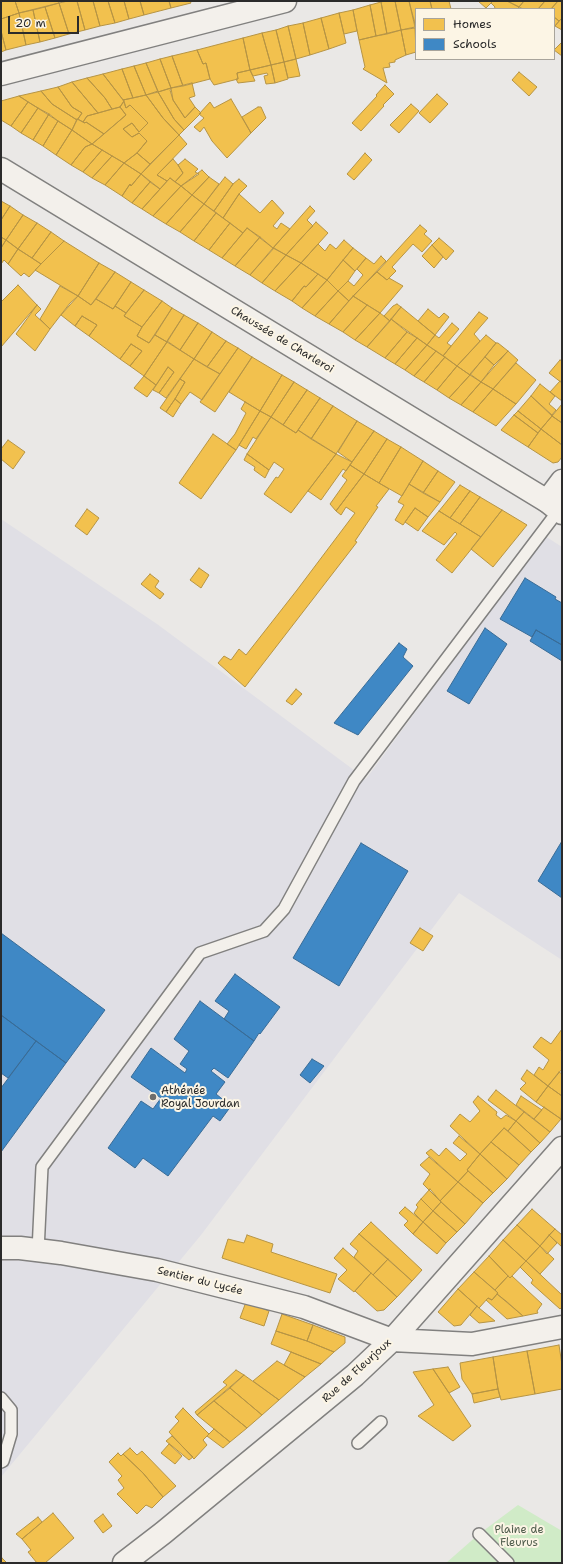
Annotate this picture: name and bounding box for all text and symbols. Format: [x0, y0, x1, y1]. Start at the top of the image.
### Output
scale bar [10, 8, 81, 34]
legend [415, 8, 555, 60]
text: 20 m [15, 15, 46, 31]
text: Homes [453, 16, 492, 32]
text: Schools [453, 36, 497, 52]
street label: Chaussée de Charleroi [228, 304, 336, 376]
place label: Athénée Royal Jourdan [161, 1084, 240, 1110]
marker: Athénée Royal Jourdan [148, 1092, 158, 1102]
street label: Sentier du Lycée [156, 1264, 244, 1298]
street label: Rue de Fleurjoux [320, 1336, 394, 1406]
park label: Plaine de Fleurus [494, 1523, 544, 1549]

